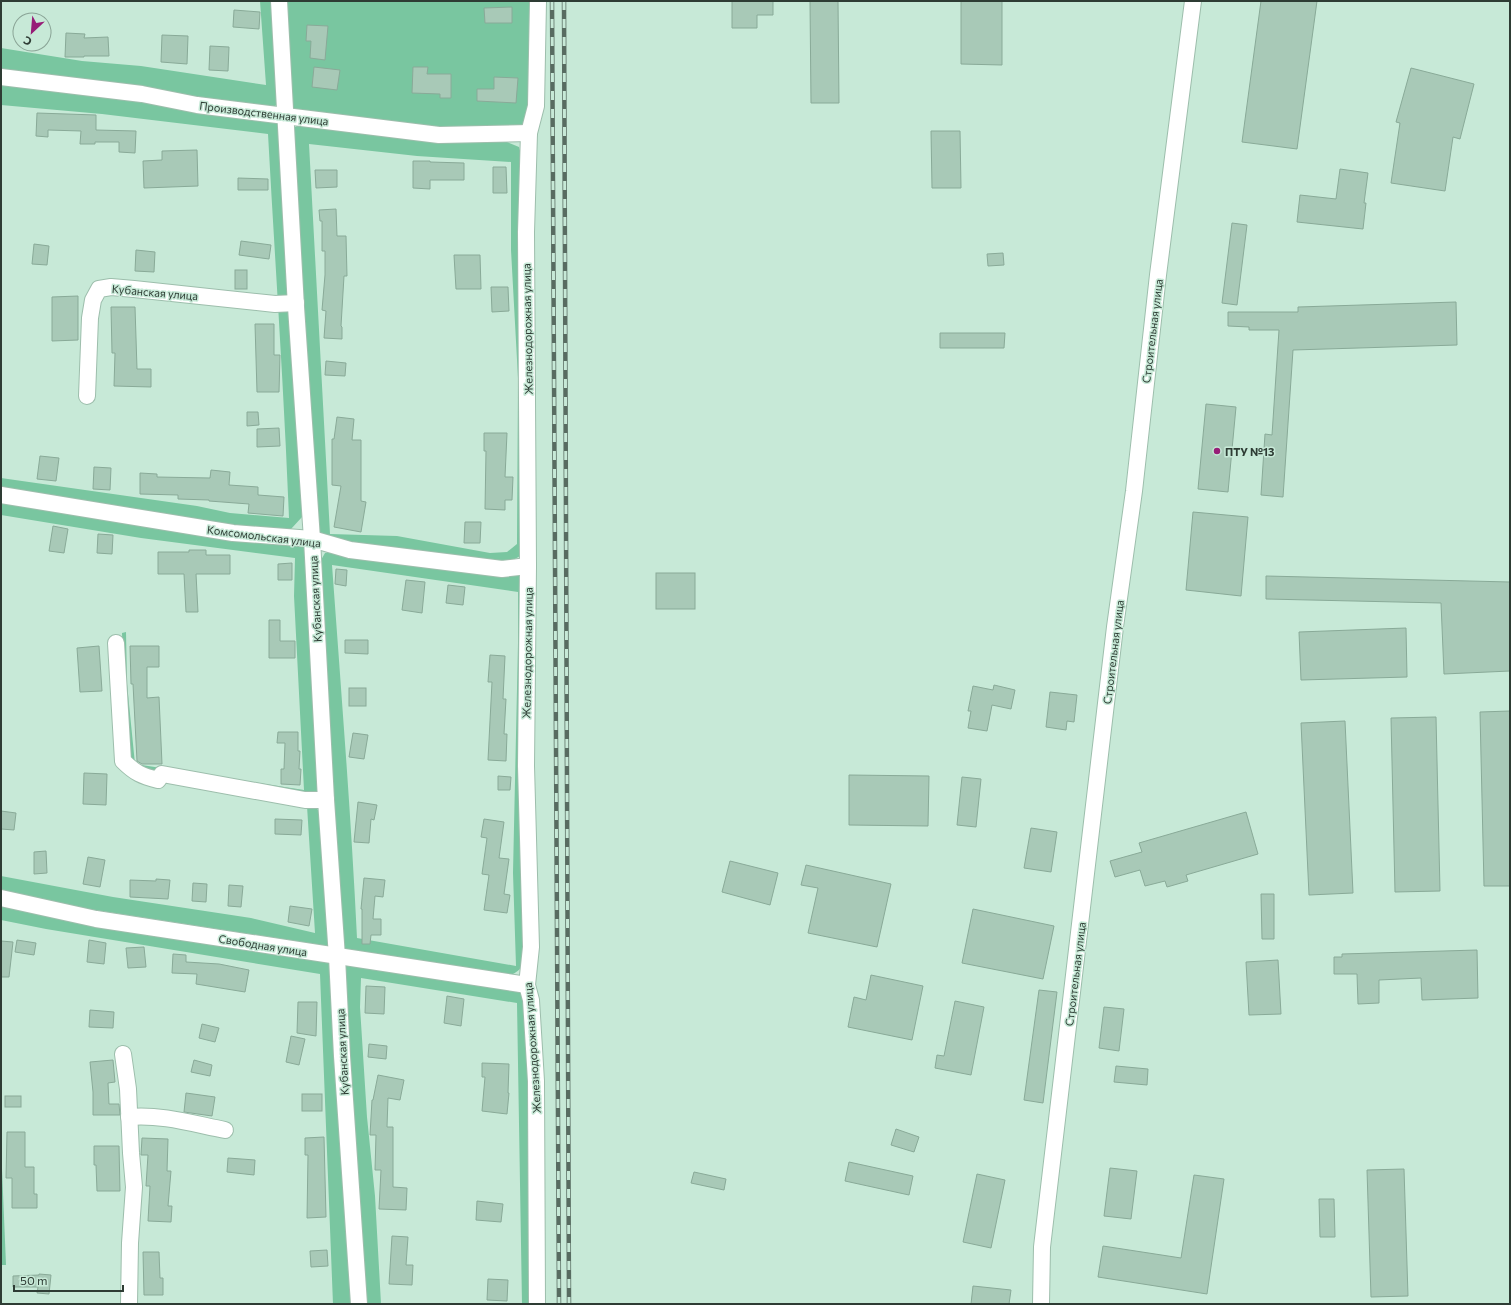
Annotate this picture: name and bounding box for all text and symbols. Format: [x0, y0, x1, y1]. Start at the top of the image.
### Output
north arrow [12, 12, 52, 52]
text: С [21, 34, 34, 49]
street label: Производственная улица [199, 99, 329, 127]
street label: Железнодорожная улица [519, 263, 535, 395]
street label: Строительная улица [1139, 278, 1165, 384]
street label: Кубанская улица [111, 282, 199, 302]
place label: ПТУ №13 [1225, 445, 1275, 458]
marker: ПТУ №13 [1212, 446, 1222, 456]
street label: Комсомольская улица [206, 523, 322, 549]
street label: Кубанская улица [306, 556, 324, 642]
street label: Железнодорожная улица [519, 587, 535, 719]
street label: Строительная улица [1100, 599, 1126, 705]
street label: Строительная улица [1062, 921, 1088, 1027]
street label: Свободная улица [218, 932, 308, 958]
street label: Железнодорожная улица [521, 982, 543, 1114]
street label: Кубанская улица [333, 1009, 351, 1095]
scale bar [14, 1267, 123, 1293]
text: 50 m [20, 1273, 48, 1287]

